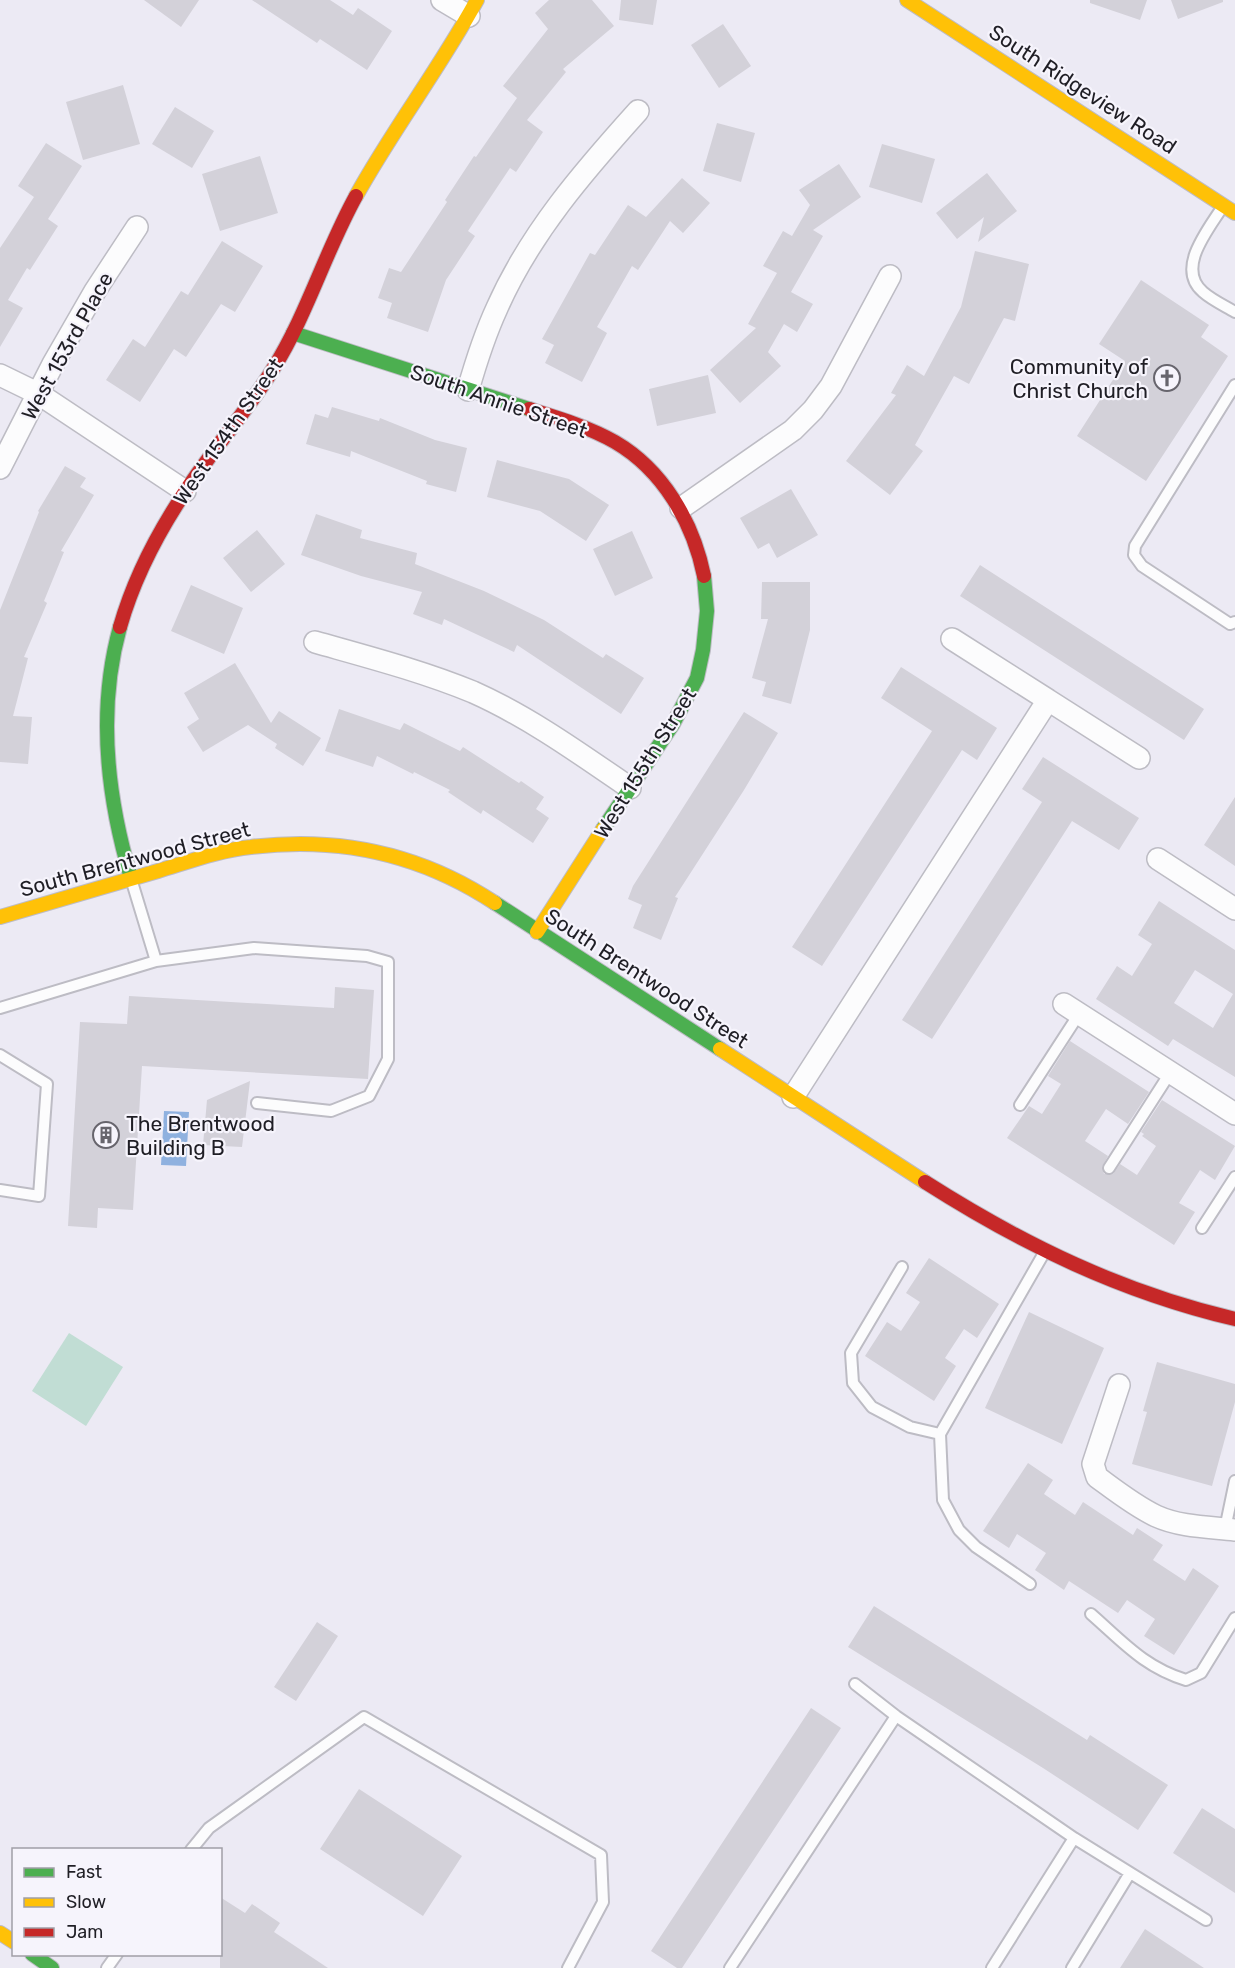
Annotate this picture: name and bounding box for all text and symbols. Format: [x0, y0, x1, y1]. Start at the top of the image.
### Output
street label: South Ridgeview Road [985, 19, 1181, 159]
street label: West 153rd Place [16, 268, 118, 424]
street label: West 154th Street [168, 353, 288, 509]
place label: Community of Christ Church [1010, 354, 1148, 403]
street label: South Annie Street [407, 359, 591, 443]
church icon: Community of Christ Church [1152, 363, 1182, 393]
street label: West 155th Street [589, 683, 701, 843]
street label: South Brentwood Street [17, 816, 253, 902]
street label: South Brentwood Street [541, 903, 753, 1053]
place label: The Brentwood Building B [126, 1111, 275, 1160]
building icon: The Brentwood Building B [91, 1120, 121, 1150]
legend [12, 1848, 222, 1956]
text: Fast [66, 1861, 102, 1883]
text: Slow [66, 1891, 106, 1913]
text: Jam [66, 1921, 103, 1943]

